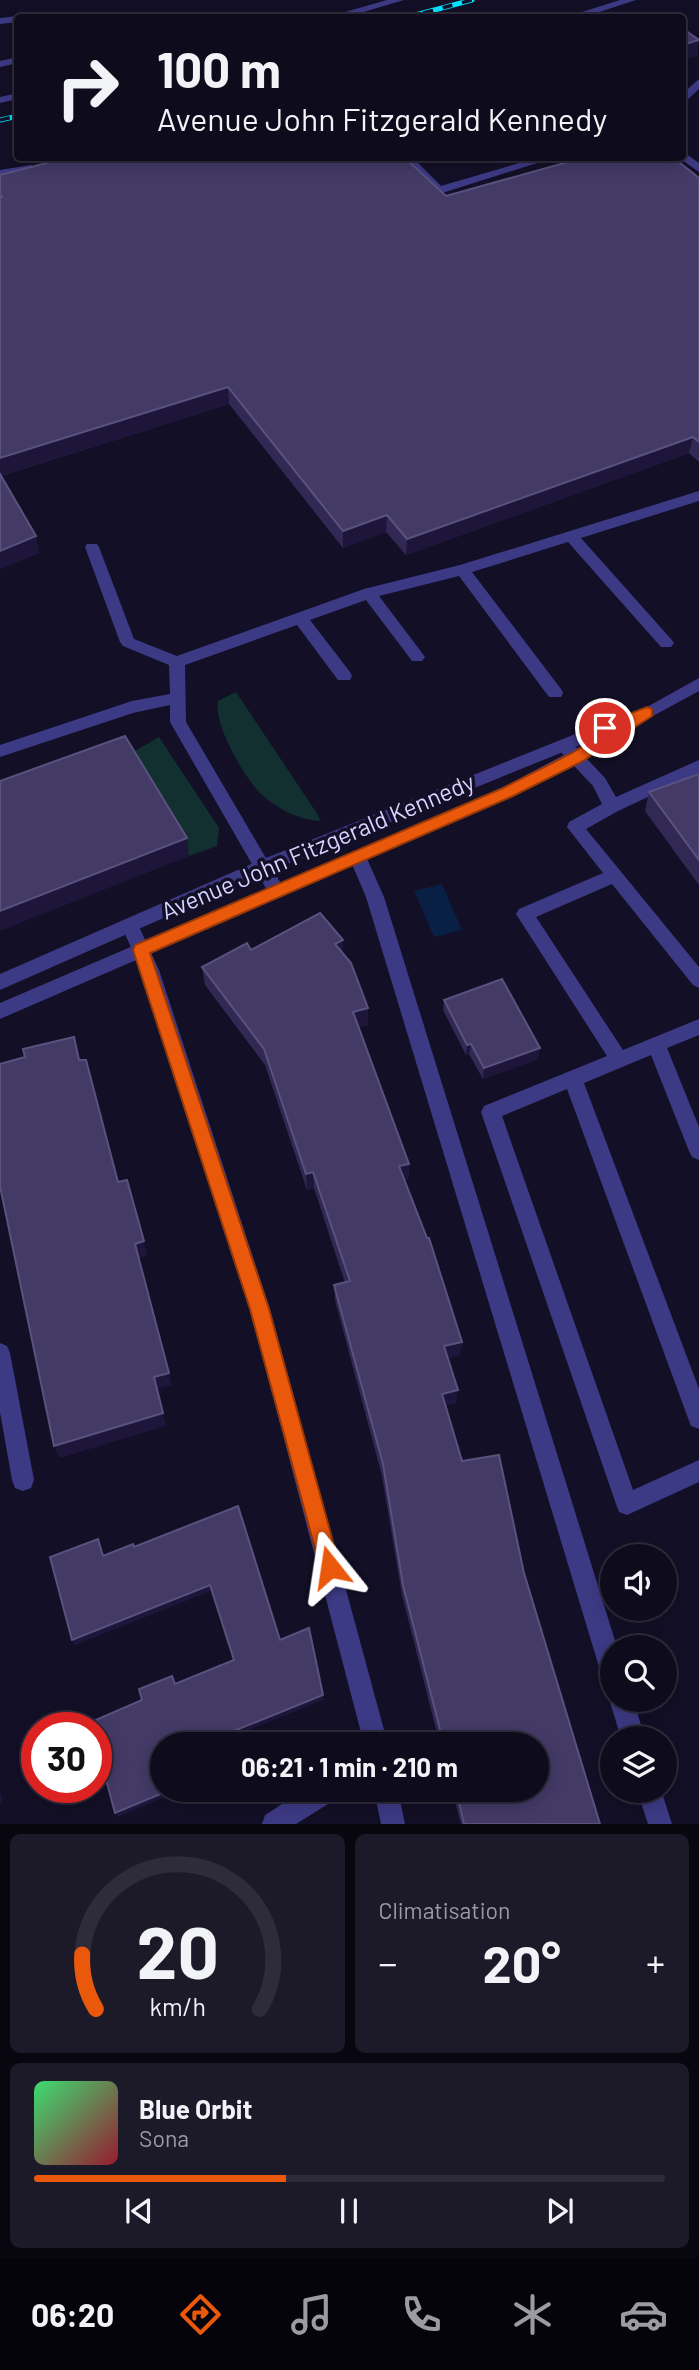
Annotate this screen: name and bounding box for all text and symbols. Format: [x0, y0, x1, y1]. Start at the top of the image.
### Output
text: 100 m [157, 39, 281, 98]
icon: right [42, 42, 133, 133]
text: Avenue John Fitzgerald Kennedy [157, 99, 607, 137]
pin [575, 698, 635, 758]
icon: arrive [586, 709, 624, 747]
street label: Avenue John Fitzgerald Kennedy [156, 766, 478, 925]
position arrow [293, 1530, 367, 1604]
map controls [600, 1544, 677, 1803]
button: sound [600, 1544, 677, 1621]
button: search [600, 1635, 677, 1712]
speed limit sign: 30 [21, 1712, 112, 1803]
button: layers [600, 1726, 677, 1803]
text: 06:21 · 1 min · 210 m [241, 1751, 458, 1782]
text: Climatisation [379, 1896, 510, 1924]
text: 20 [136, 1907, 218, 1995]
text: 20° [483, 1931, 561, 1993]
text: − [379, 1939, 398, 1985]
text: + [646, 1939, 665, 1985]
text: km/h [149, 1991, 206, 2021]
text: Blue Orbit [139, 2093, 252, 2124]
text: Sona [139, 2124, 189, 2152]
icon: previous [120, 2192, 158, 2230]
icon: pause [330, 2192, 368, 2230]
icon: next [541, 2192, 579, 2230]
icon: directions [176, 2290, 225, 2339]
icon: music [287, 2290, 336, 2339]
icon: phone [397, 2290, 446, 2339]
icon: climate [508, 2290, 557, 2339]
icon: car [619, 2290, 668, 2339]
text: 06:20 [31, 2295, 114, 2333]

